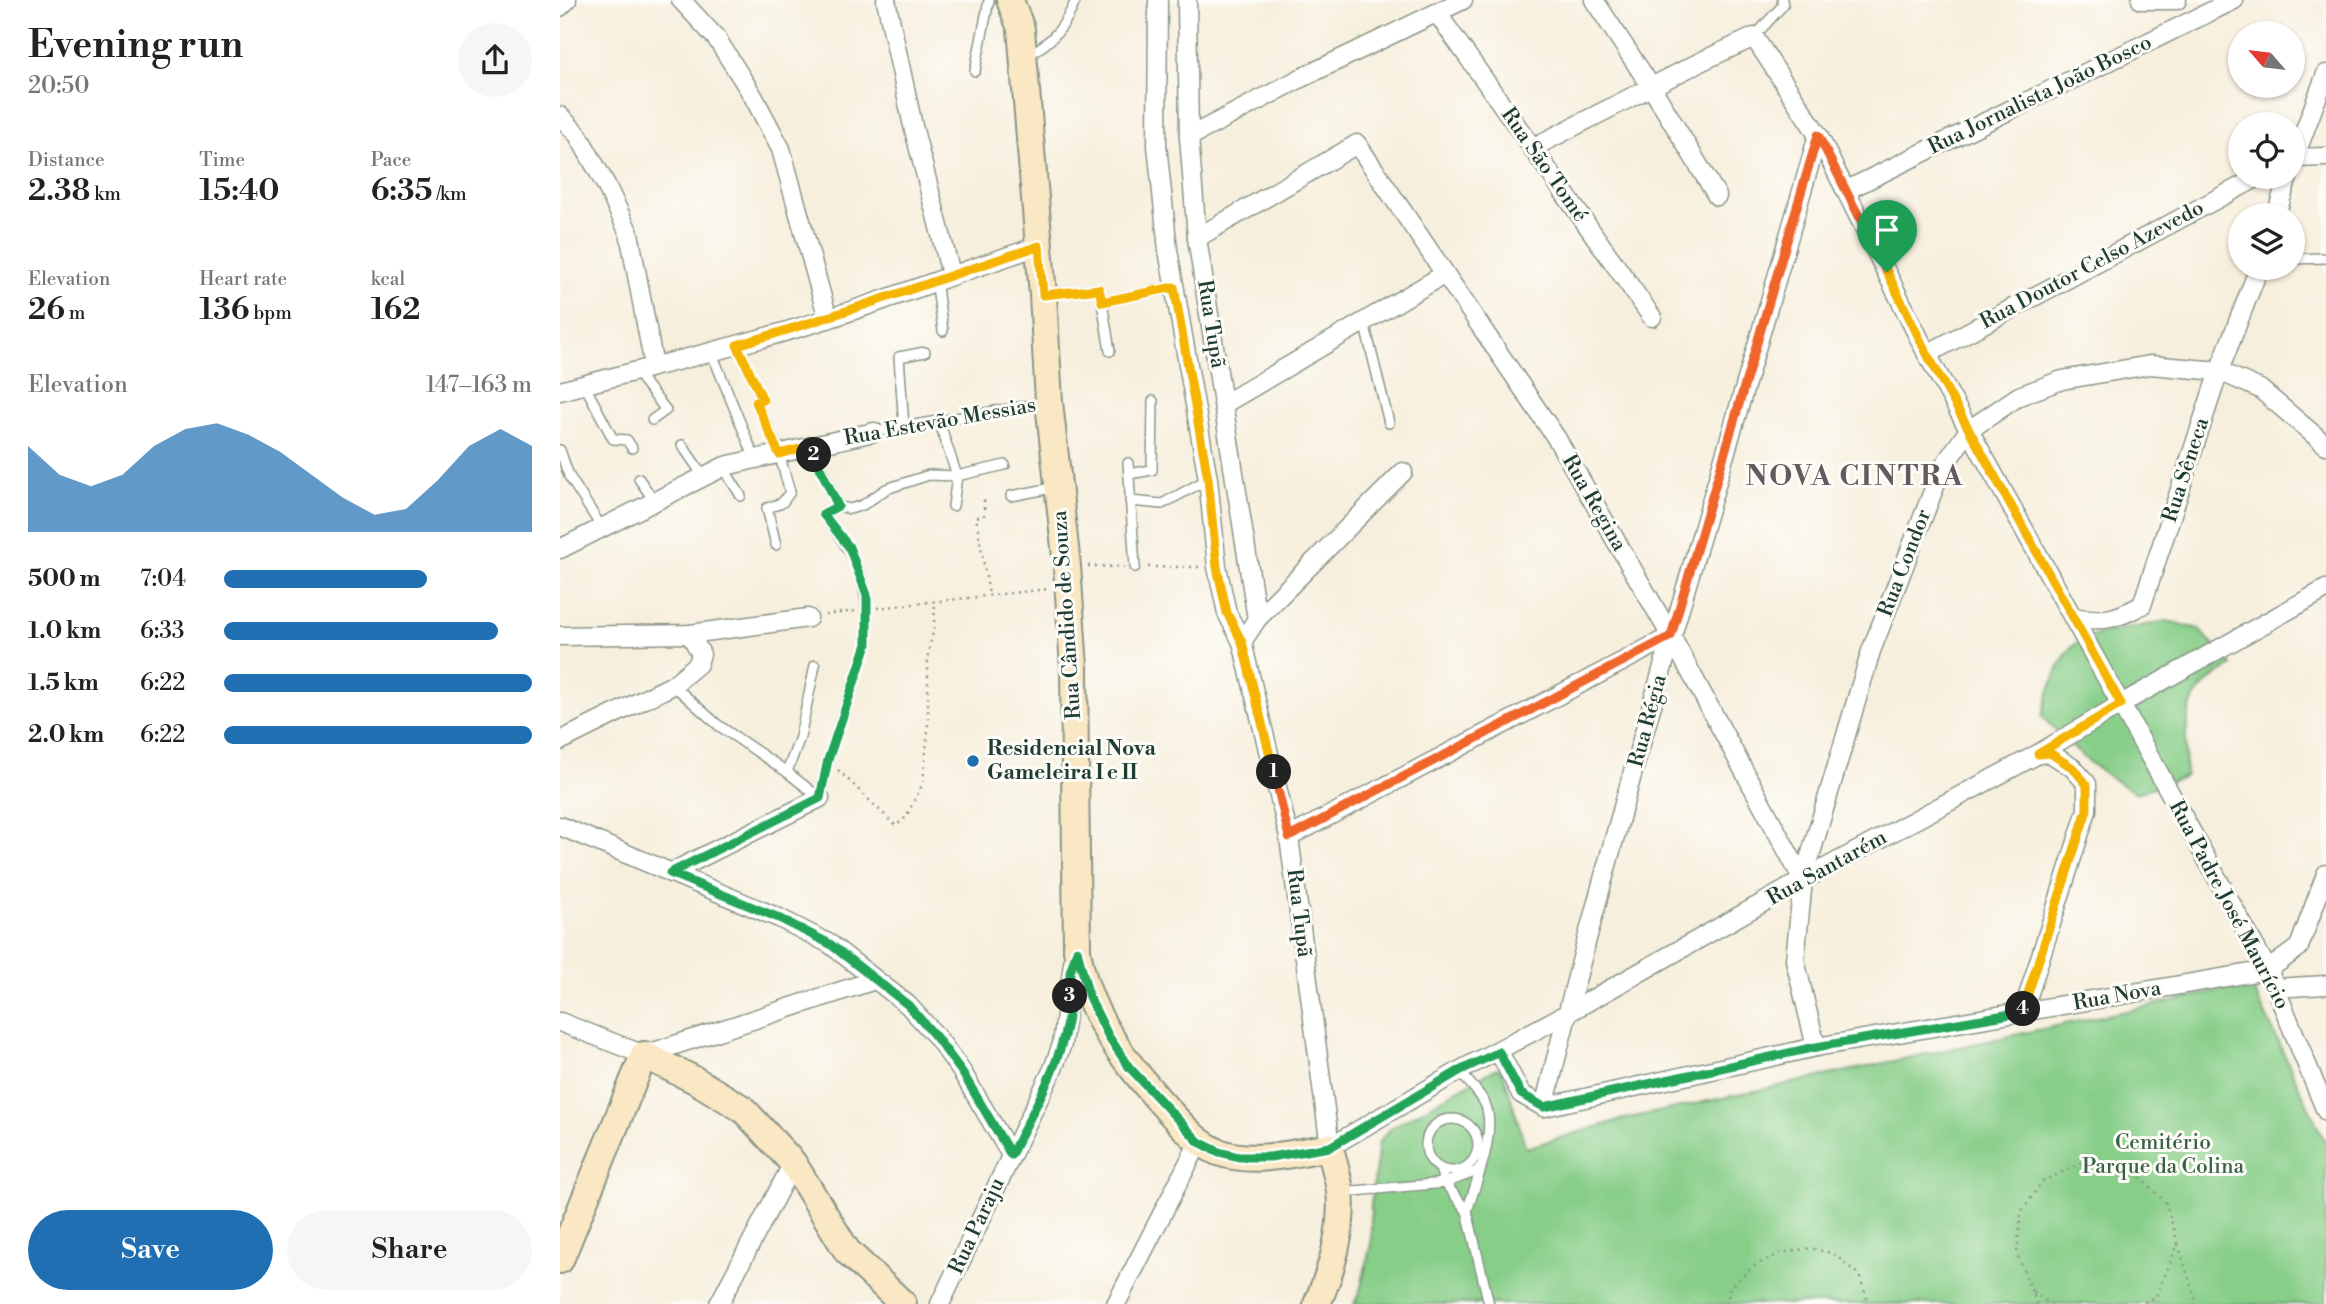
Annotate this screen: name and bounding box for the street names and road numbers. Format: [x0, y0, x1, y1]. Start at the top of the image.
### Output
street label: Rua Jornalista João Bosco [1924, 29, 2156, 161]
street label: Rua São Tomé [1495, 103, 1593, 227]
street label: Rua Doutor Celso Azevedo [1976, 195, 2208, 335]
street label: Rua Tupã [1191, 278, 1231, 370]
street label: Rua Estevão Messias [842, 392, 1038, 452]
street label: Rua Sêneca [2157, 414, 2215, 526]
street label: Rua Regina [1556, 450, 1632, 556]
street label: Rua Condor [1873, 506, 1937, 620]
street label: Rua Cândido de Souza [1047, 509, 1087, 720]
street label: Rua Régia [1623, 671, 1673, 770]
street label: Rua Padre José Maurício [2163, 796, 2295, 1014]
street label: Rua Santarém [1763, 824, 1891, 912]
street label: Rua Tupã [1281, 867, 1317, 959]
street label: Rua Nova [2071, 975, 2164, 1017]
street label: Rua Paraju [943, 1174, 1011, 1278]

